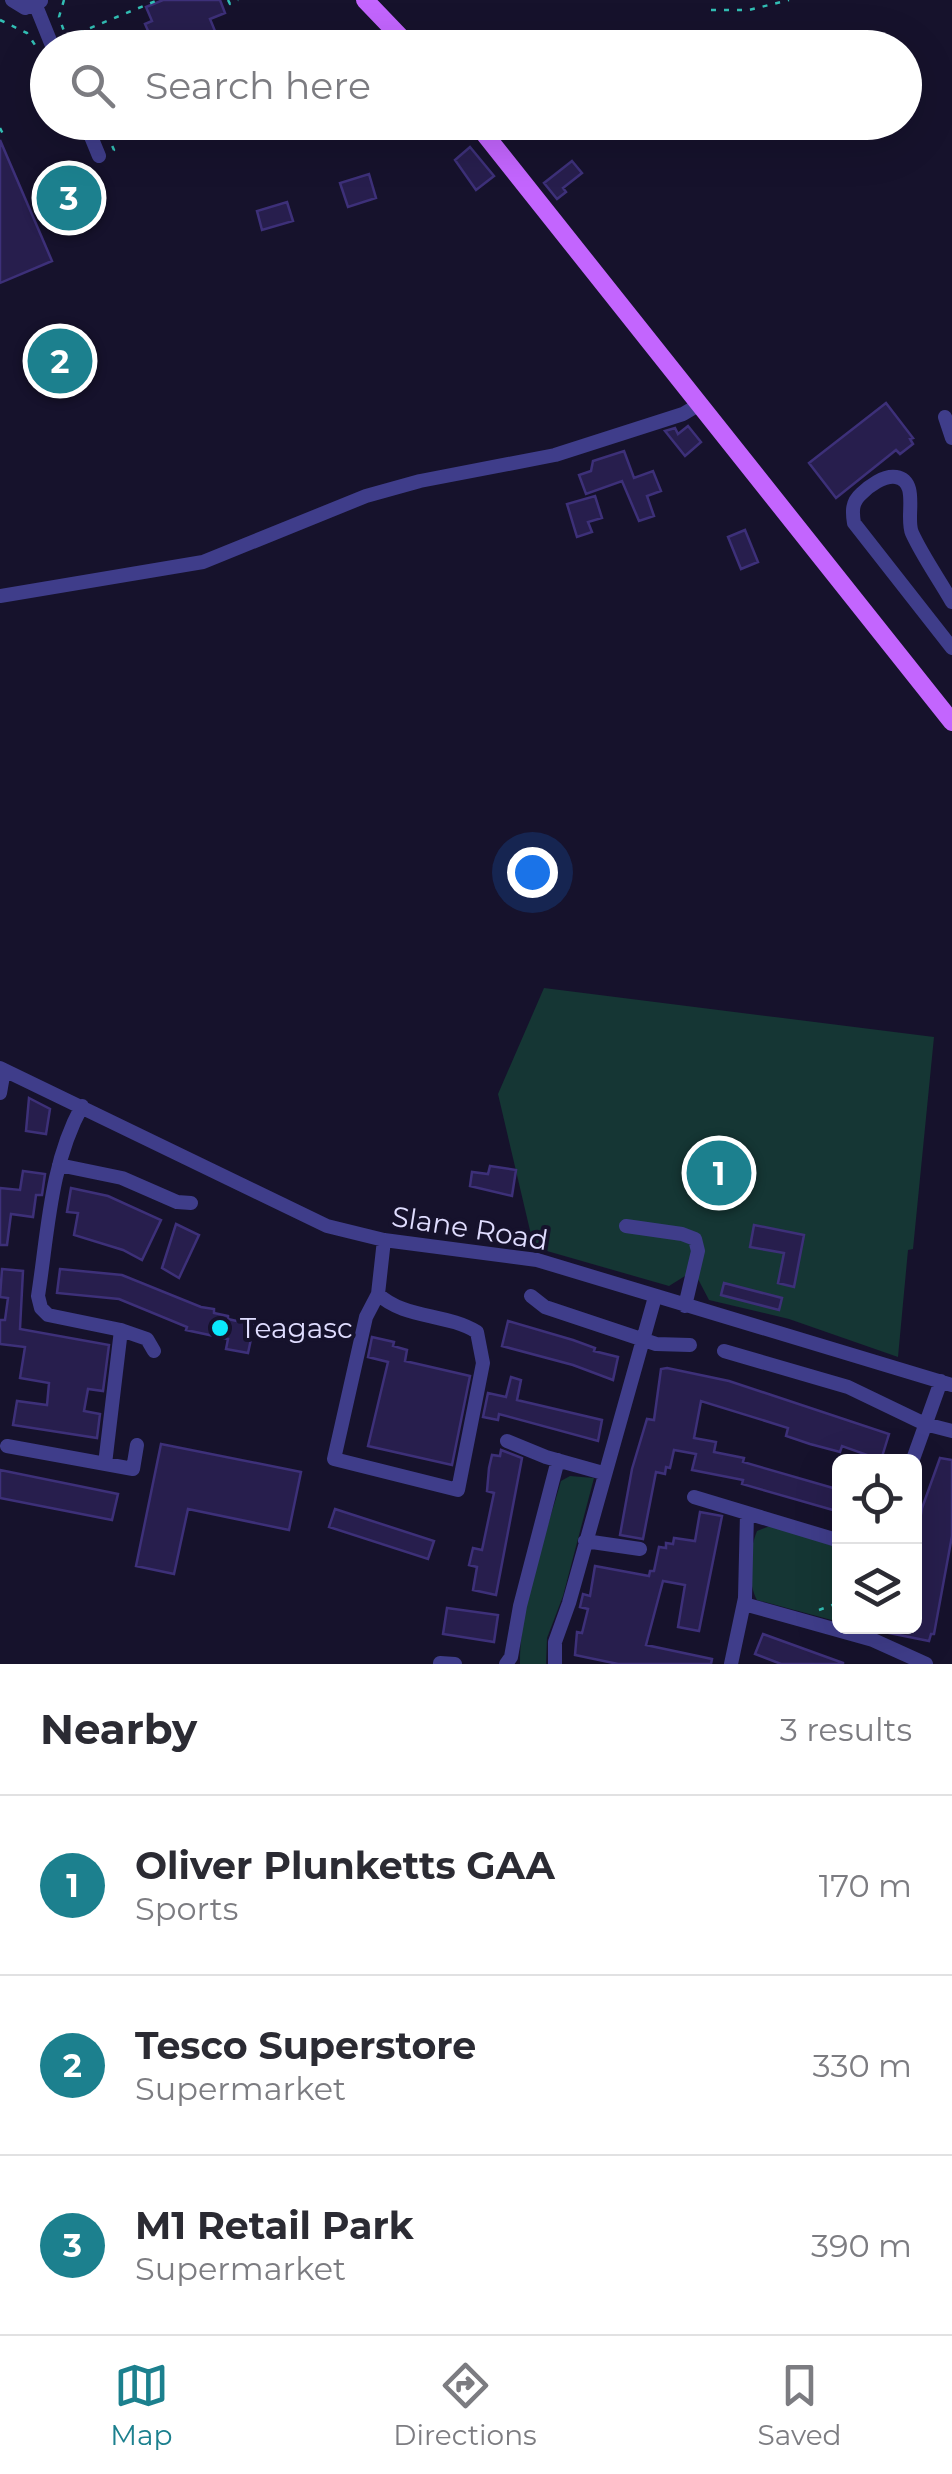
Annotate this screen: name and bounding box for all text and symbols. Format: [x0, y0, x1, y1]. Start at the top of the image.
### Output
search box [30, 30, 922, 140]
icon: search [65, 58, 120, 113]
text: Search here [145, 62, 371, 109]
pin: 3 [36, 160, 102, 236]
pin: 2 [28, 324, 92, 398]
your location [507, 847, 558, 898]
pin: 1 [686, 1136, 752, 1210]
street label: Slane Road [389, 1199, 551, 1257]
place label: Teagasc [240, 1311, 353, 1345]
marker: Teagasc [209, 1317, 231, 1339]
map controls [832, 1454, 922, 1634]
button: locate [832, 1454, 922, 1544]
button: layers [832, 1544, 922, 1634]
text: Nearby [40, 1703, 197, 1755]
text: 3 results [780, 1710, 912, 1749]
text: Oliver Plunketts GAA [135, 1842, 555, 1889]
text: 1 [66, 1866, 79, 1905]
text: 170 m [819, 1866, 912, 1905]
text: Sports [135, 1889, 238, 1928]
text: Tesco Superstore [135, 2022, 476, 2069]
text: 2 [63, 2046, 82, 2085]
text: 330 m [813, 2046, 912, 2085]
text: Supermarket [135, 2069, 346, 2108]
text: M1 Retail Park [135, 2202, 414, 2249]
text: 3 [63, 2226, 82, 2265]
text: 390 m [811, 2226, 912, 2265]
text: Supermarket [135, 2249, 346, 2288]
tab: Map [110, 2358, 173, 2452]
tab: Directions [393, 2358, 537, 2452]
tab: Saved [757, 2358, 842, 2452]

